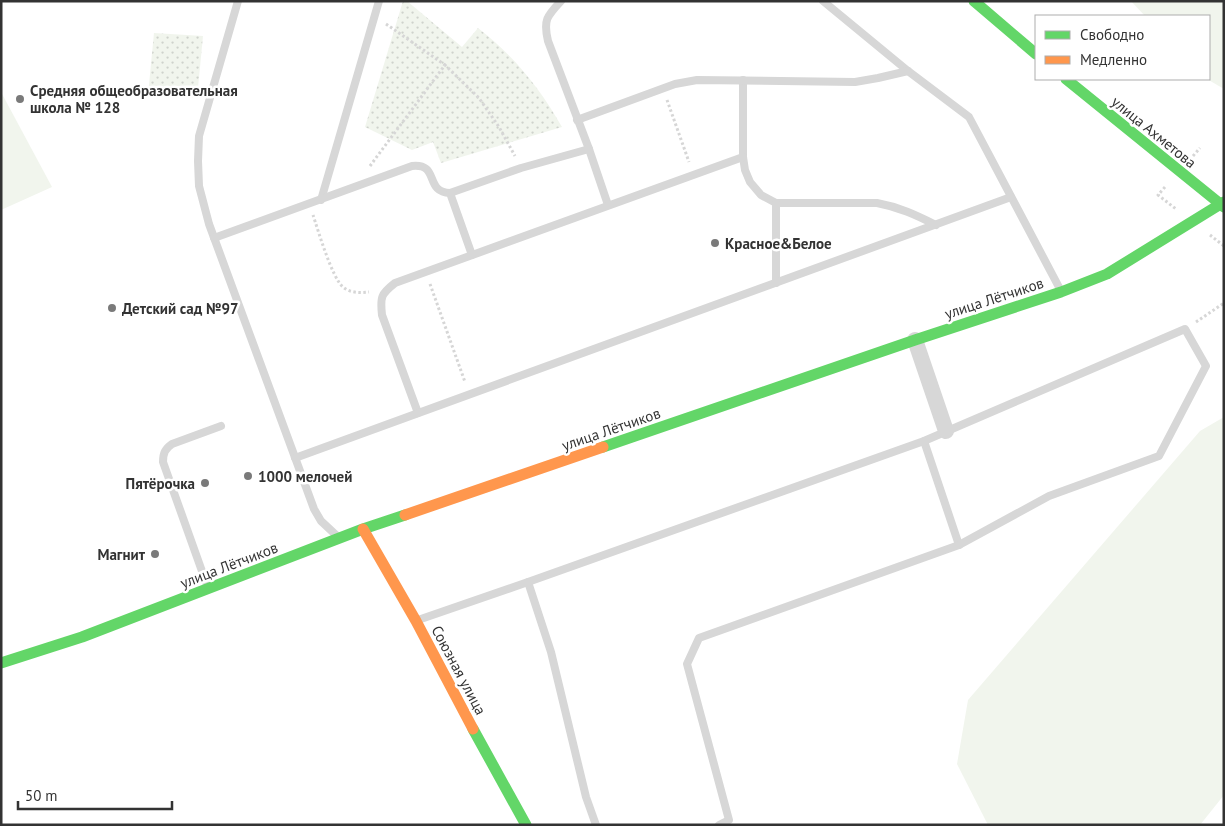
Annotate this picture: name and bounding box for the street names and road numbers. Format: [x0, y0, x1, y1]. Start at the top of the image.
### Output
street label: улица Ахметова [1108, 92, 1200, 172]
street label: улица Лётчиков [942, 273, 1046, 323]
street label: улица Лётчиков [559, 403, 663, 455]
street label: улица Лётчиков [177, 538, 281, 592]
street label: Союзная улица [428, 622, 490, 718]

